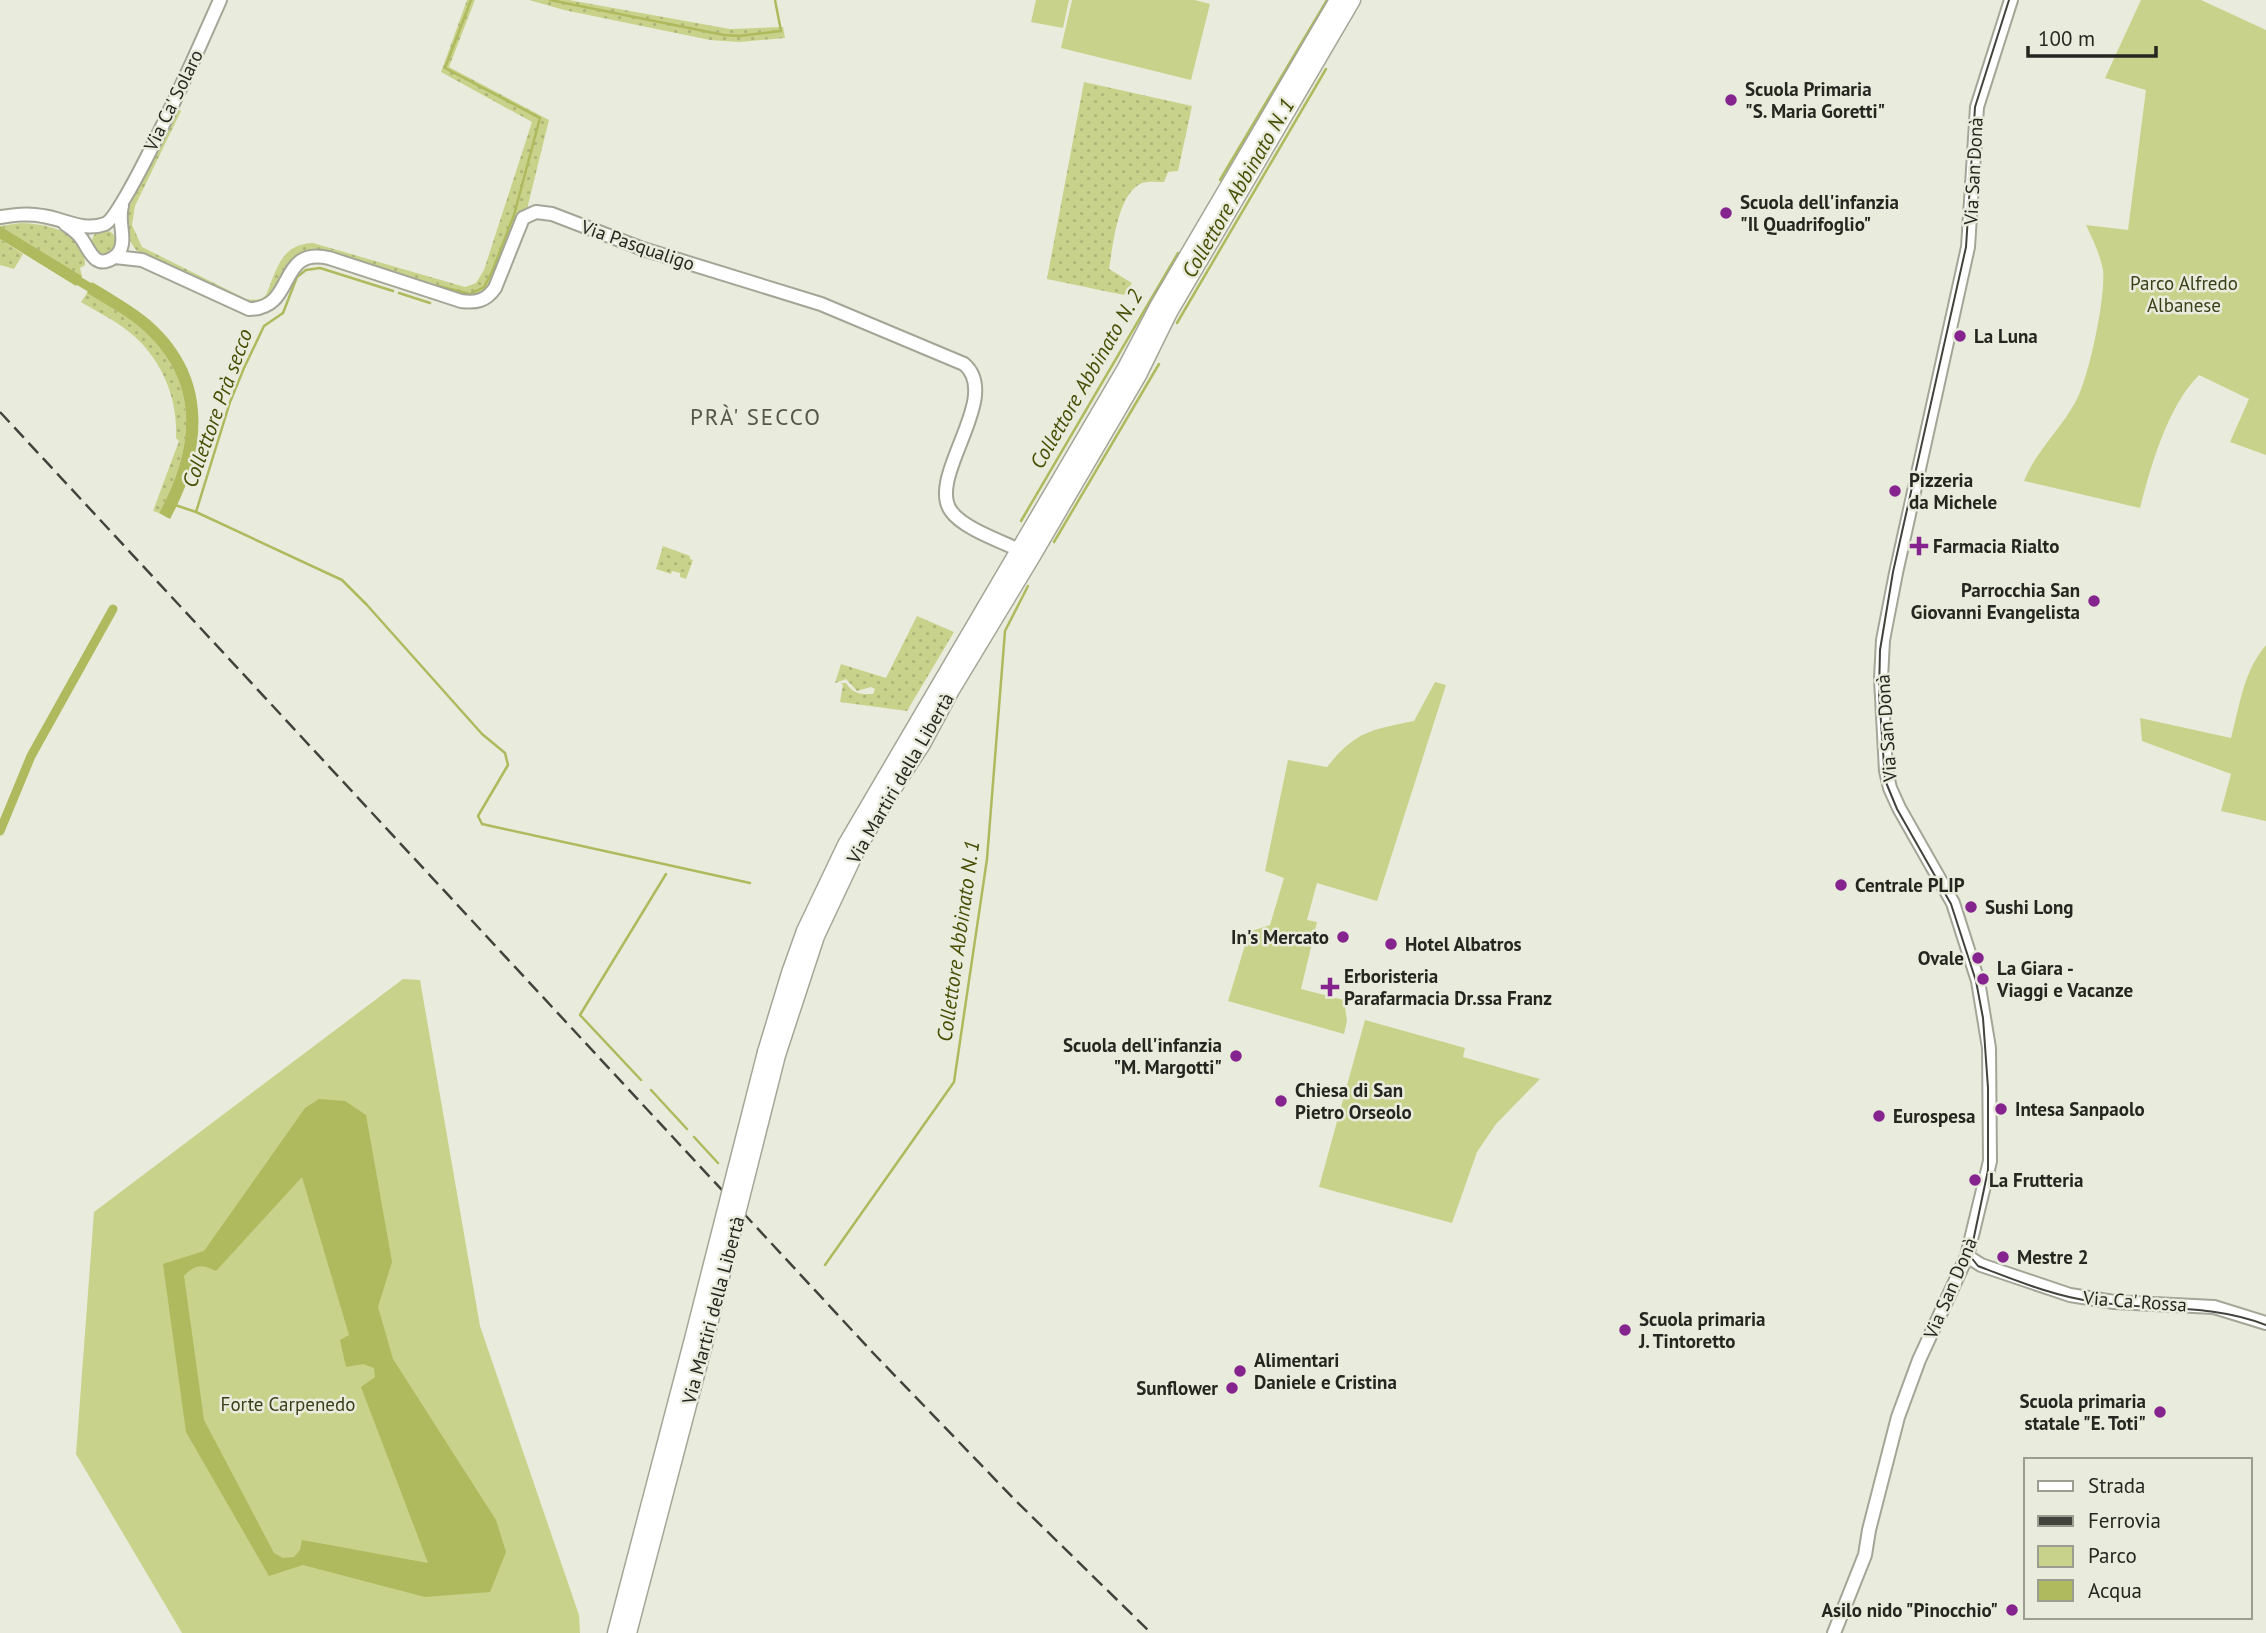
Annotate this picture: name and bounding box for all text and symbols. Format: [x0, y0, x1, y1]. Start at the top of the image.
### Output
scale bar [2028, 14, 2156, 58]
text: 100 m [2038, 25, 2095, 52]
street label: Via Ca' Solaro [138, 45, 208, 155]
place label: Scuola Primaria "S. Maria Goretti" [1745, 77, 1885, 123]
marker: Scuola Primaria "S. Maria Goretti" [1723, 92, 1739, 108]
water label: Collettore Abbinato N. 1 [1176, 93, 1300, 283]
street label: Via San Donà [1958, 117, 1988, 226]
place label: Scuola dell'infanzia "Il Quadrifoglio" [1740, 190, 1899, 236]
marker: Scuola dell'infanzia "Il Quadrifoglio" [1718, 205, 1734, 221]
street label: Via Pasqualigo [577, 214, 698, 276]
park label: Parco Alfredo Albanese [2130, 271, 2238, 317]
water label: Collettore Abbinato N. 2 [1024, 284, 1148, 474]
place label: La Luna [1974, 324, 2038, 348]
water label: Collettore Prà secco [176, 325, 258, 491]
marker: La Luna [1952, 328, 1968, 344]
district label: PRÀ' SECCO [690, 402, 822, 431]
place label: Pizzeria da Michele [1909, 468, 1997, 514]
marker: Pizzeria da Michele [1887, 483, 1903, 499]
place label: Farmacia Rialto [1933, 534, 2059, 558]
marker: Farmacia Rialto [1911, 538, 1927, 554]
place label: Parrocchia San Giovanni Evangelista [1911, 578, 2080, 624]
marker: Parrocchia San Giovanni Evangelista [2086, 593, 2102, 609]
street label: Via San Donà [1870, 673, 1902, 784]
street label: Via Martiri della Libertà [841, 688, 959, 869]
water label: Collettore Abbinato N. 1 [931, 839, 985, 1043]
place label: Centrale PLIP [1855, 873, 1965, 897]
marker: Centrale PLIP [1833, 877, 1849, 893]
place label: Sushi Long [1985, 895, 2073, 919]
marker: Sushi Long [1963, 899, 1979, 915]
place label: In's Mercato [1231, 925, 1329, 949]
marker: In's Mercato [1335, 929, 1351, 945]
place label: Hotel Albatros [1405, 932, 1522, 956]
marker: Hotel Albatros [1383, 936, 1399, 952]
place label: Ovale [1918, 946, 1964, 970]
marker: Ovale [1970, 950, 1986, 966]
place label: La Giara - Viaggi e Vacanze [1996, 956, 2133, 1002]
place label: Erboristeria Parafarmacia Dr.ssa Franz [1344, 964, 1552, 1010]
marker: La Giara - Viaggi e Vacanze [1975, 971, 1991, 987]
marker: Erboristeria Parafarmacia Dr.ssa Franz [1322, 979, 1338, 995]
place label: Scuola dell'infanzia "M. Margotti" [1063, 1033, 1222, 1079]
marker: Scuola dell'infanzia "M. Margotti" [1228, 1048, 1244, 1064]
place label: Chiesa di San Pietro Orseolo [1295, 1078, 1412, 1124]
marker: Chiesa di San Pietro Orseolo [1273, 1093, 1289, 1109]
place label: Intesa Sanpaolo [2015, 1097, 2145, 1121]
marker: Intesa Sanpaolo [1993, 1101, 2009, 1117]
place label: Eurospesa [1893, 1104, 1975, 1128]
marker: Eurospesa [1871, 1108, 1887, 1124]
place label: La Frutteria [1989, 1168, 2083, 1192]
marker: La Frutteria [1967, 1172, 1983, 1188]
street label: Via Martiri della Libertà [676, 1214, 750, 1407]
street label: Via San Donà [1918, 1234, 1982, 1343]
place label: Mestre 2 [2017, 1245, 2088, 1269]
marker: Mestre 2 [1995, 1249, 2011, 1265]
street label: Via Ca' Rossa [2081, 1285, 2188, 1317]
place label: Scuola primaria J. Tintoretto [1638, 1307, 1766, 1353]
marker: Scuola primaria J. Tintoretto [1617, 1322, 1633, 1338]
place label: Alimentari Daniele e Cristina [1254, 1348, 1397, 1394]
marker: Alimentari Daniele e Cristina [1232, 1363, 1248, 1379]
place label: Sunflower [1136, 1376, 1218, 1400]
marker: Sunflower [1224, 1380, 1240, 1396]
place label: Scuola primaria statale "E. Toti" [2019, 1389, 2146, 1435]
park label: Forte Carpenedo [221, 1392, 355, 1416]
marker: Scuola primaria statale "E. Toti" [2152, 1404, 2168, 1420]
legend [2024, 1458, 2252, 1619]
text: Strada [2088, 1472, 2146, 1499]
text: Ferrovia [2088, 1507, 2161, 1534]
text: Parco [2088, 1542, 2137, 1569]
text: Acqua [2088, 1577, 2142, 1604]
place label: Asilo nido "Pinocchio" [1821, 1598, 1998, 1622]
marker: Asilo nido "Pinocchio" [2004, 1602, 2020, 1618]

